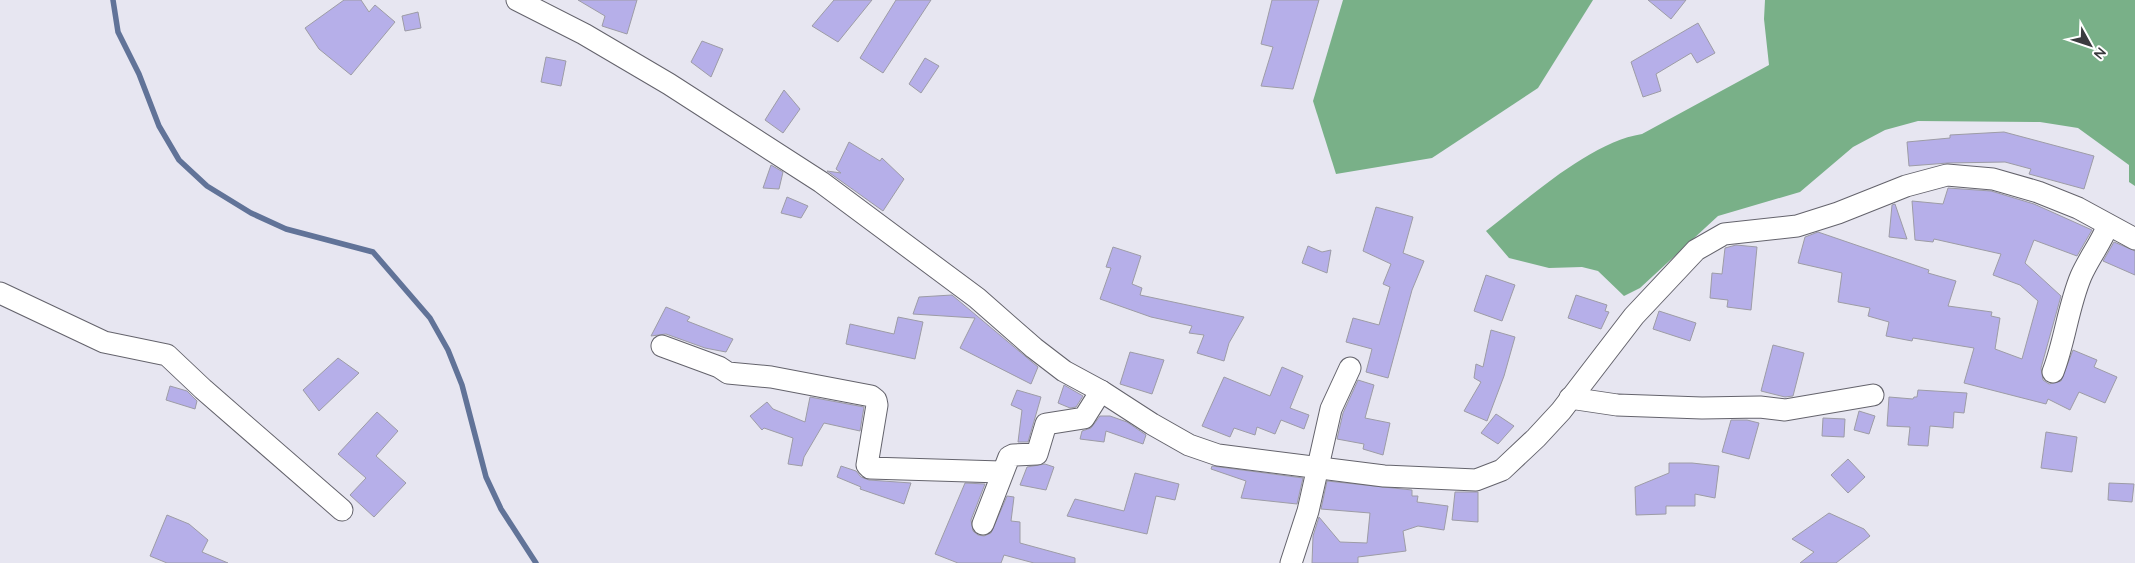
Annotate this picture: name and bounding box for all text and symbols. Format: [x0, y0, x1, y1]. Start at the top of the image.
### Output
north arrow [2065, 20, 2115, 70]
text: N [2090, 44, 2110, 63]

